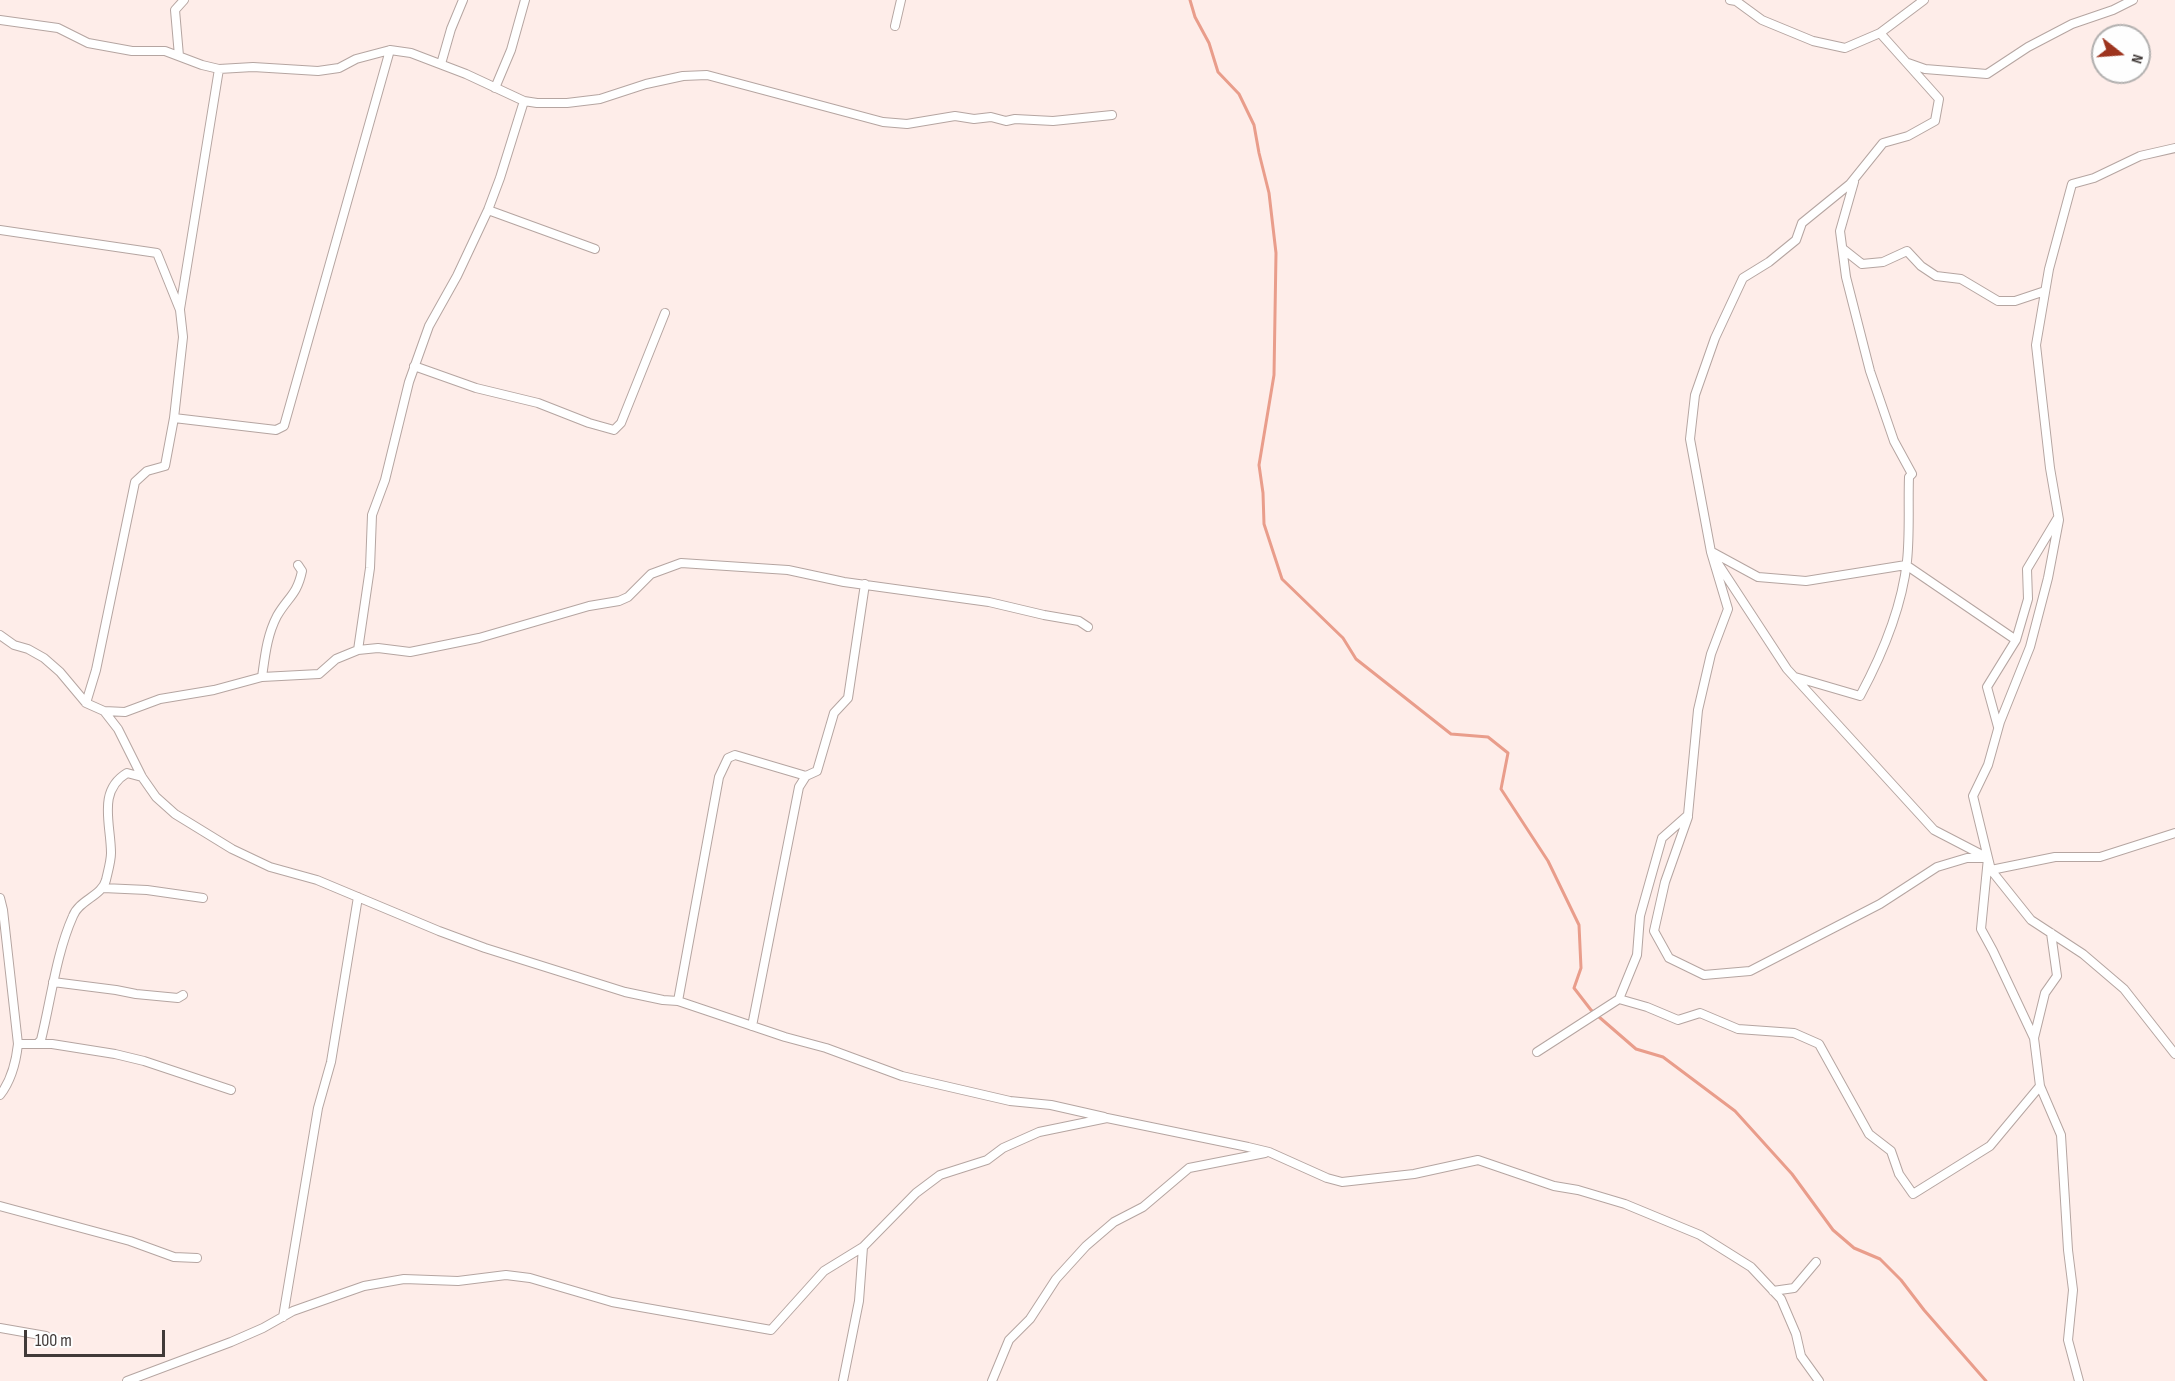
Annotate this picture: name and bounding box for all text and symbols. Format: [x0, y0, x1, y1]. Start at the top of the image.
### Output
north arrow [2091, 24, 2151, 84]
text: N [2126, 52, 2147, 66]
scale bar [27, 1318, 168, 1356]
text: 100 m [35, 1330, 72, 1351]

